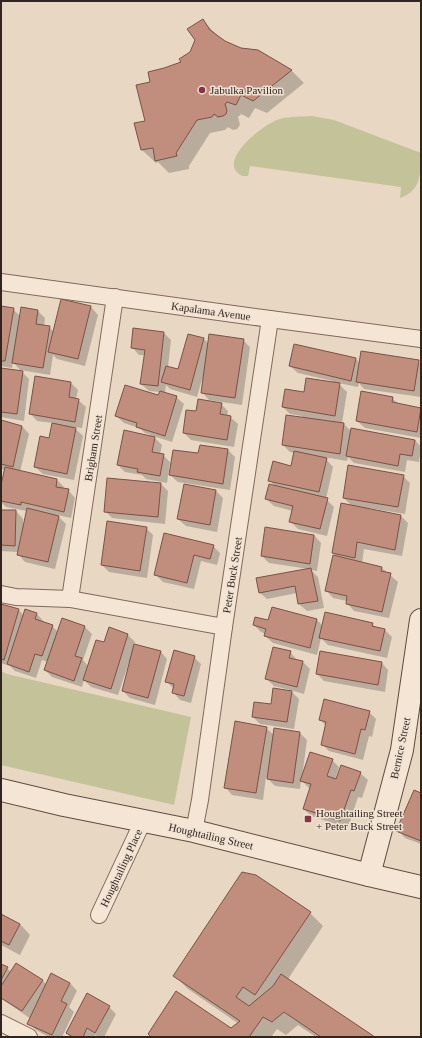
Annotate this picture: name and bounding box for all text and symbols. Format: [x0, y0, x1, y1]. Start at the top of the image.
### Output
place label: Jabulka Pavilion [210, 84, 284, 96]
marker: Jabulka Pavilion [197, 85, 207, 95]
street label: Kapalama Avenue [170, 299, 252, 323]
street label: Brigham Street [82, 414, 104, 482]
street label: Peter Buck Street [220, 536, 244, 614]
street label: Bernice Street [388, 716, 412, 780]
place label: Houghtailing Street + Peter Buck Street [316, 807, 402, 832]
marker: Houghtailing Street + Peter Buck Street [303, 814, 313, 824]
street label: Houghtailing Street [168, 820, 254, 852]
street label: Houghtailing Place [98, 827, 144, 909]

